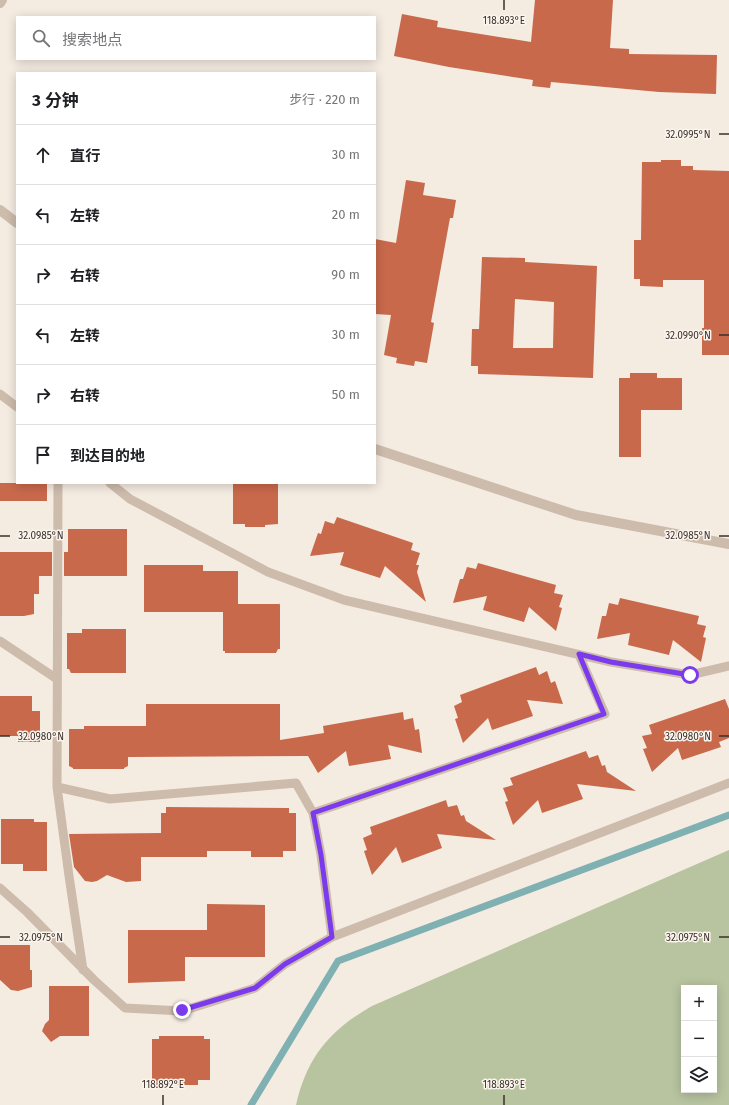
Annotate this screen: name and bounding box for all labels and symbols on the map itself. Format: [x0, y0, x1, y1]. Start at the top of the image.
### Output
text: 118.893°E [483, 15, 525, 27]
text: 32.0995°N [665, 129, 711, 141]
text: 32.0990°N [665, 330, 711, 342]
text: 32.0985°N [18, 530, 64, 542]
text: 32.0985°N [665, 530, 711, 542]
route start [681, 666, 699, 684]
text: 32.0980°N [18, 731, 64, 743]
text: 32.0980°N [665, 731, 711, 743]
text: 32.0975°N [19, 932, 63, 944]
text: 32.0975°N [666, 932, 710, 944]
route end [173, 1001, 191, 1019]
text: 118.892°E [142, 1079, 184, 1091]
text: 118.893°E [483, 1079, 525, 1091]

